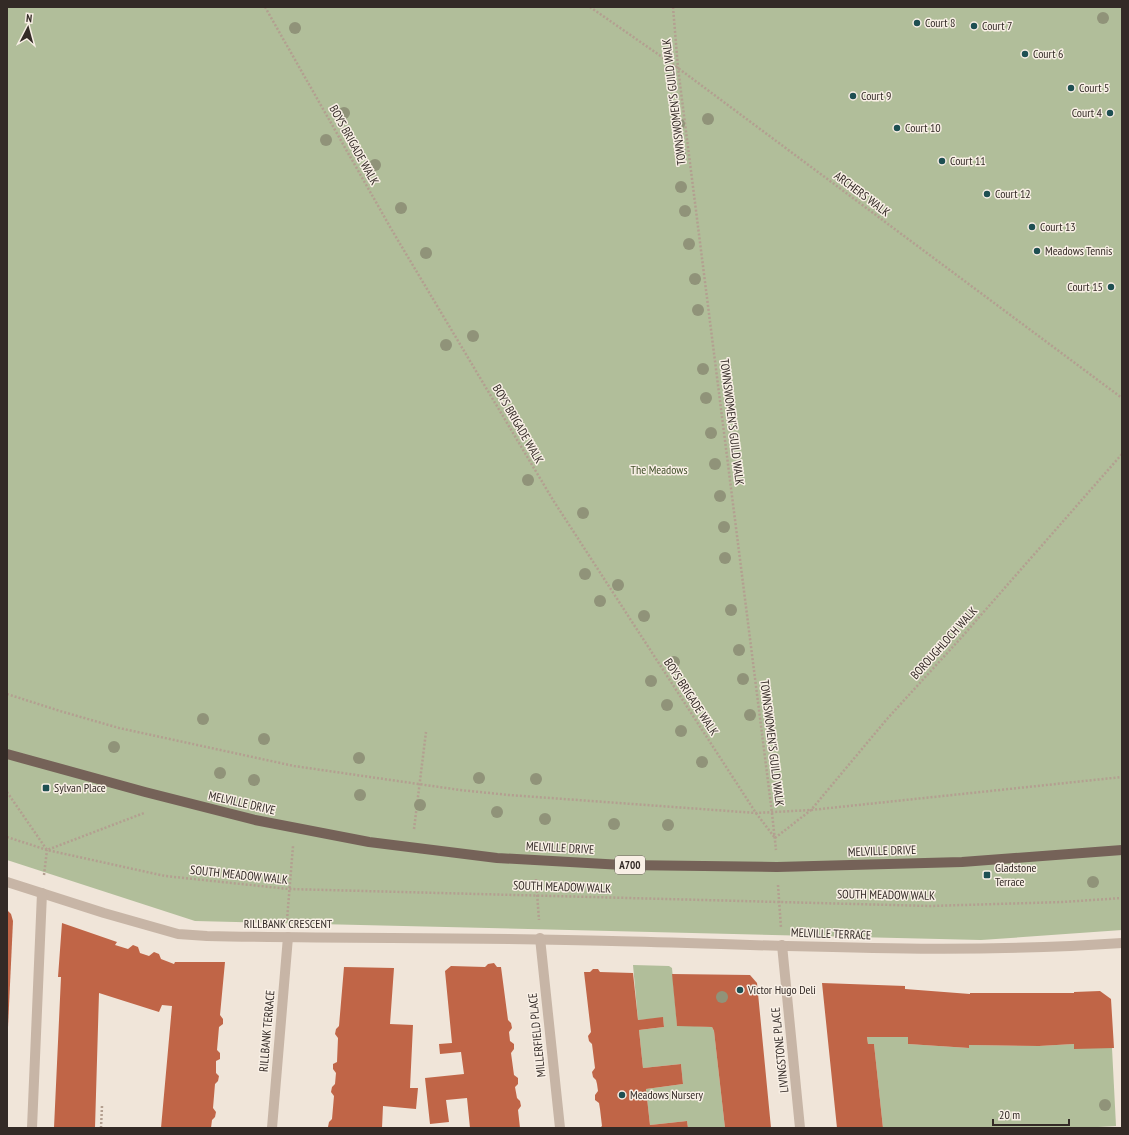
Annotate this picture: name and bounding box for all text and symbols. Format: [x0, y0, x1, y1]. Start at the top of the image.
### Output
north arrow [8, 8, 48, 48]
text: N [25, 11, 33, 25]
place label: Court 8 [925, 15, 955, 30]
marker: Court 8 [912, 18, 922, 28]
place label: Court 7 [982, 18, 1012, 33]
marker: Court 7 [969, 21, 979, 31]
street label: TOWNSWOMEN'S GUILD WALK [658, 38, 689, 166]
place label: Court 6 [1033, 46, 1063, 61]
marker: Court 6 [1020, 49, 1030, 59]
place label: Court 5 [1079, 80, 1109, 95]
marker: Court 5 [1066, 83, 1076, 93]
place label: Court 9 [861, 88, 891, 103]
marker: Court 9 [848, 91, 858, 101]
street label: BOYS BRIGADE WALK [326, 102, 383, 187]
place label: Court 4 [1072, 105, 1103, 120]
marker: Court 4 [1105, 108, 1115, 118]
place label: Court 10 [905, 120, 941, 135]
marker: Court 10 [892, 123, 902, 133]
place label: Court 11 [950, 153, 986, 168]
marker: Court 11 [937, 156, 947, 166]
street label: ARCHERS WALK [832, 168, 893, 219]
place label: Court 12 [995, 186, 1031, 201]
marker: Court 12 [982, 189, 992, 199]
place label: Court 13 [1040, 219, 1076, 234]
marker: Court 13 [1027, 222, 1037, 232]
place label: Meadows Tennis [1045, 243, 1112, 258]
marker: Meadows Tennis [1032, 246, 1042, 256]
place label: Court 15 [1067, 279, 1103, 294]
marker: Court 15 [1106, 282, 1116, 292]
street label: TOWNSWOMEN'S GUILD WALK [717, 358, 748, 486]
street label: BOYS BRIGADE WALK [490, 382, 547, 466]
park label: The Meadows [631, 462, 687, 477]
street label: BOROUGHLOCH WALK [907, 603, 980, 682]
street label: BOYS BRIGADE WALK [661, 655, 722, 738]
street label: TOWNSWOMEN'S GUILD WALK [757, 679, 788, 807]
place label: Sylvan Place [54, 780, 106, 795]
marker: Sylvan Place [41, 783, 51, 793]
street label: MELVILLE DRIVE [207, 788, 277, 818]
street label: MELVILLE DRIVE [526, 838, 595, 857]
street label: MELVILLE DRIVE [848, 842, 916, 859]
road number: A700 [615, 856, 645, 874]
place label: Gladstone Terrace [995, 860, 1036, 889]
street label: SOUTH MEADOW WALK [190, 862, 289, 887]
marker: Gladstone Terrace [982, 870, 992, 880]
street label: SOUTH MEADOW WALK [513, 877, 611, 896]
street label: SOUTH MEADOW WALK [837, 886, 935, 903]
street label: RILLBANK CRESCENT [244, 916, 333, 931]
street label: MELVILLE TERRACE [791, 925, 871, 942]
place label: Victor Hugo Deli [747, 982, 816, 997]
marker: Victor Hugo Deli [735, 985, 745, 995]
street label: RILLBANK TERRACE [255, 989, 278, 1072]
street label: MILLERFIELD PLACE [525, 992, 548, 1078]
street label: LIVINGSTONE PLACE [768, 1007, 791, 1094]
place label: Meadows Nursery [630, 1087, 704, 1102]
marker: Meadows Nursery [617, 1090, 627, 1100]
scale bar [993, 1101, 1069, 1127]
text: 20 m [999, 1107, 1020, 1122]

